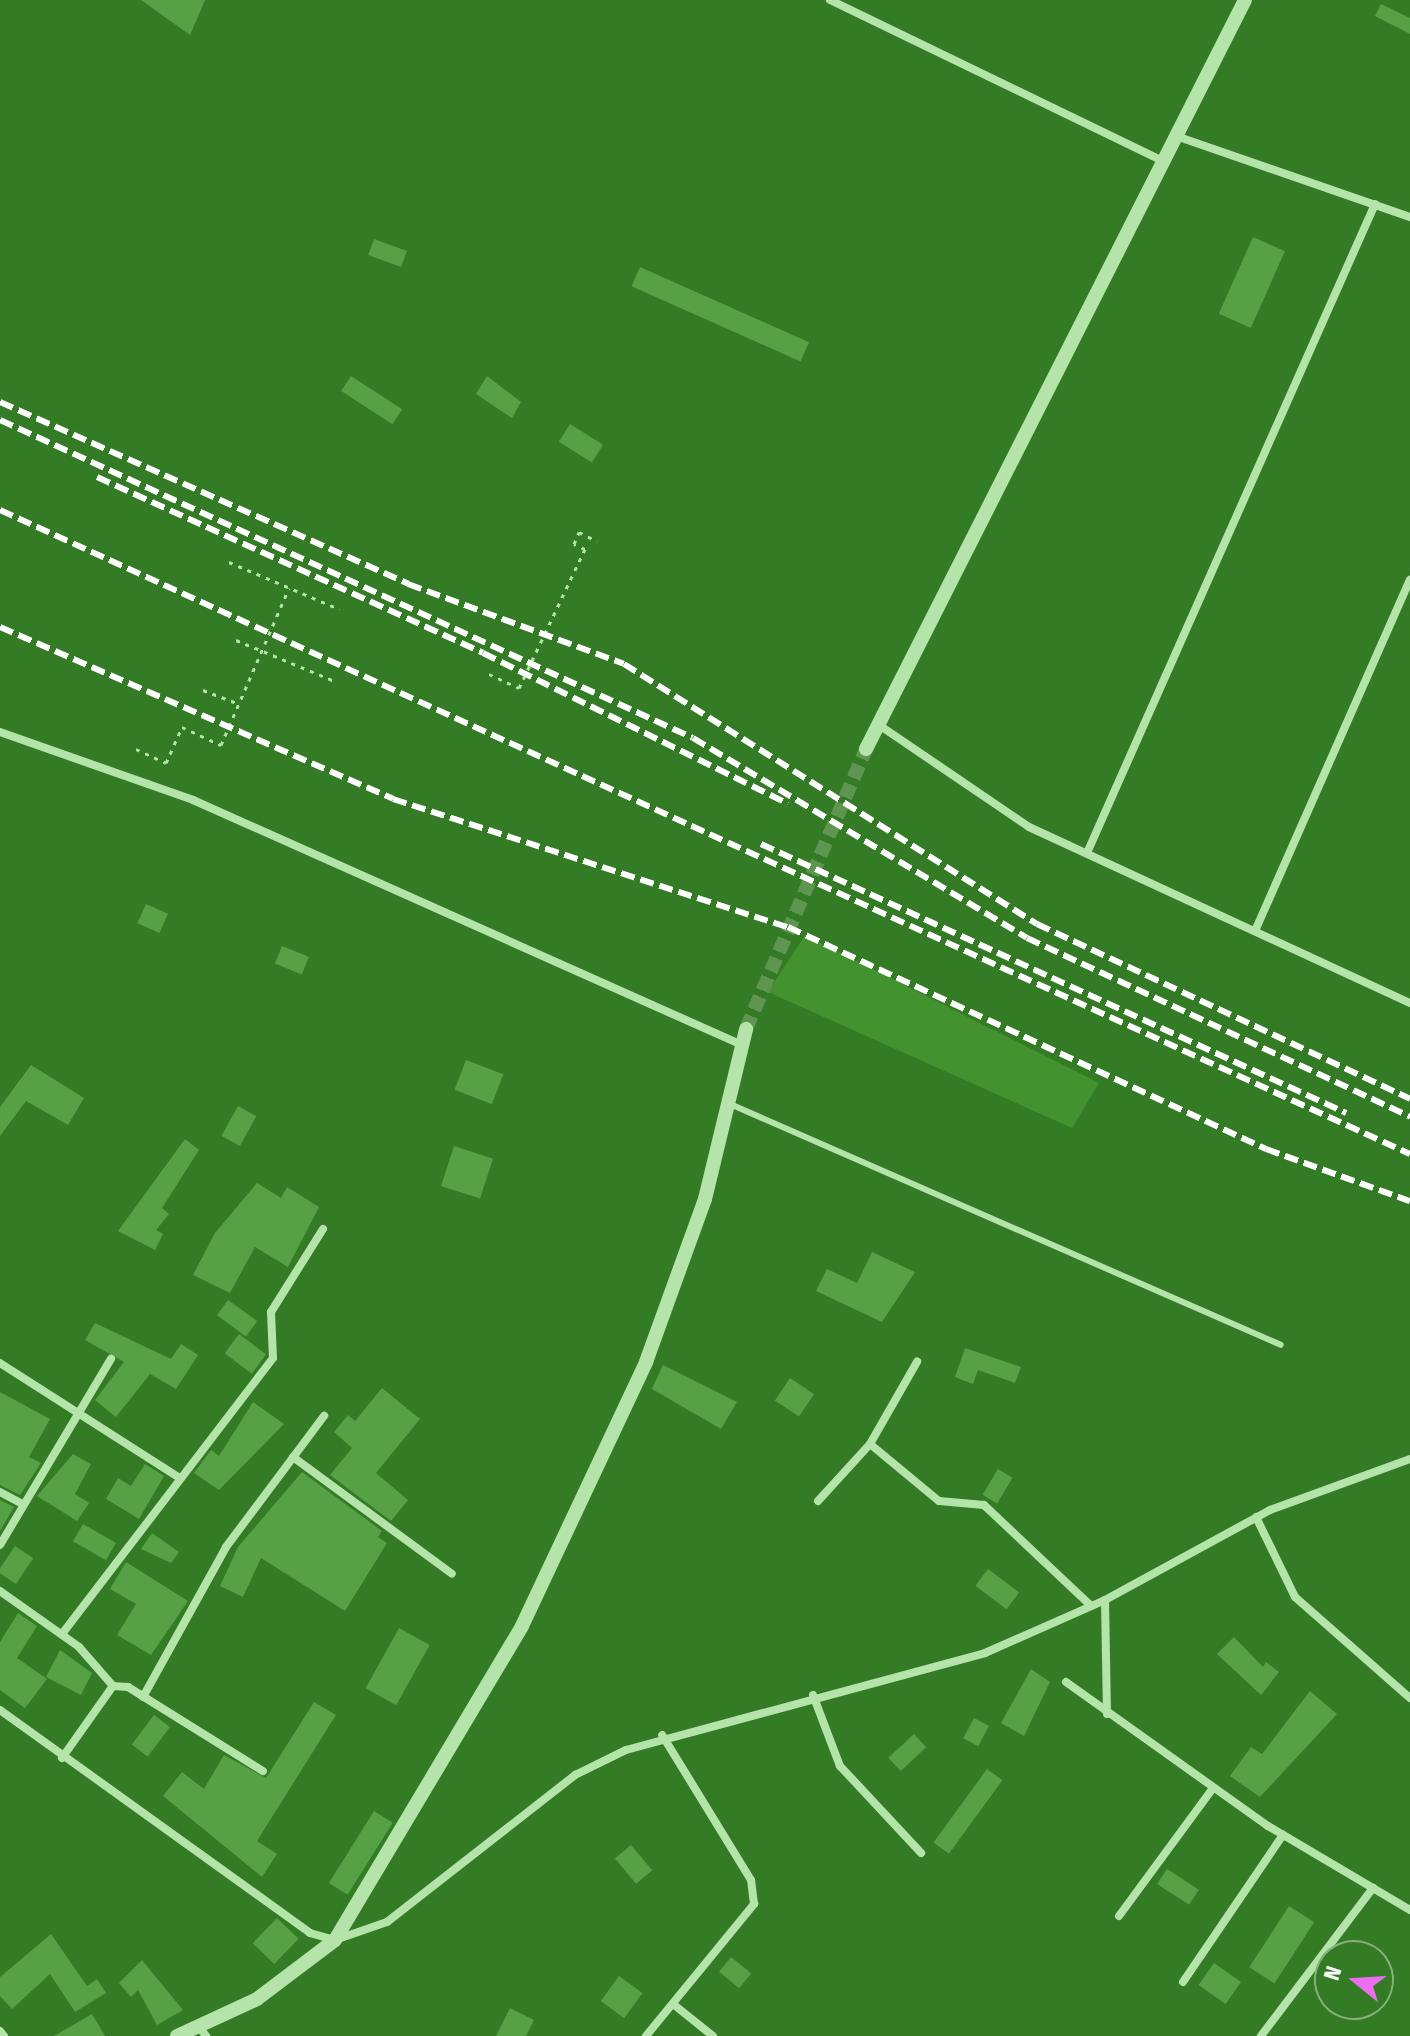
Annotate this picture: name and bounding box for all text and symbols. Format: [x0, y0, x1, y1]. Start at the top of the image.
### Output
north arrow [1314, 1940, 1394, 2020]
text: N [1318, 1963, 1347, 1983]

